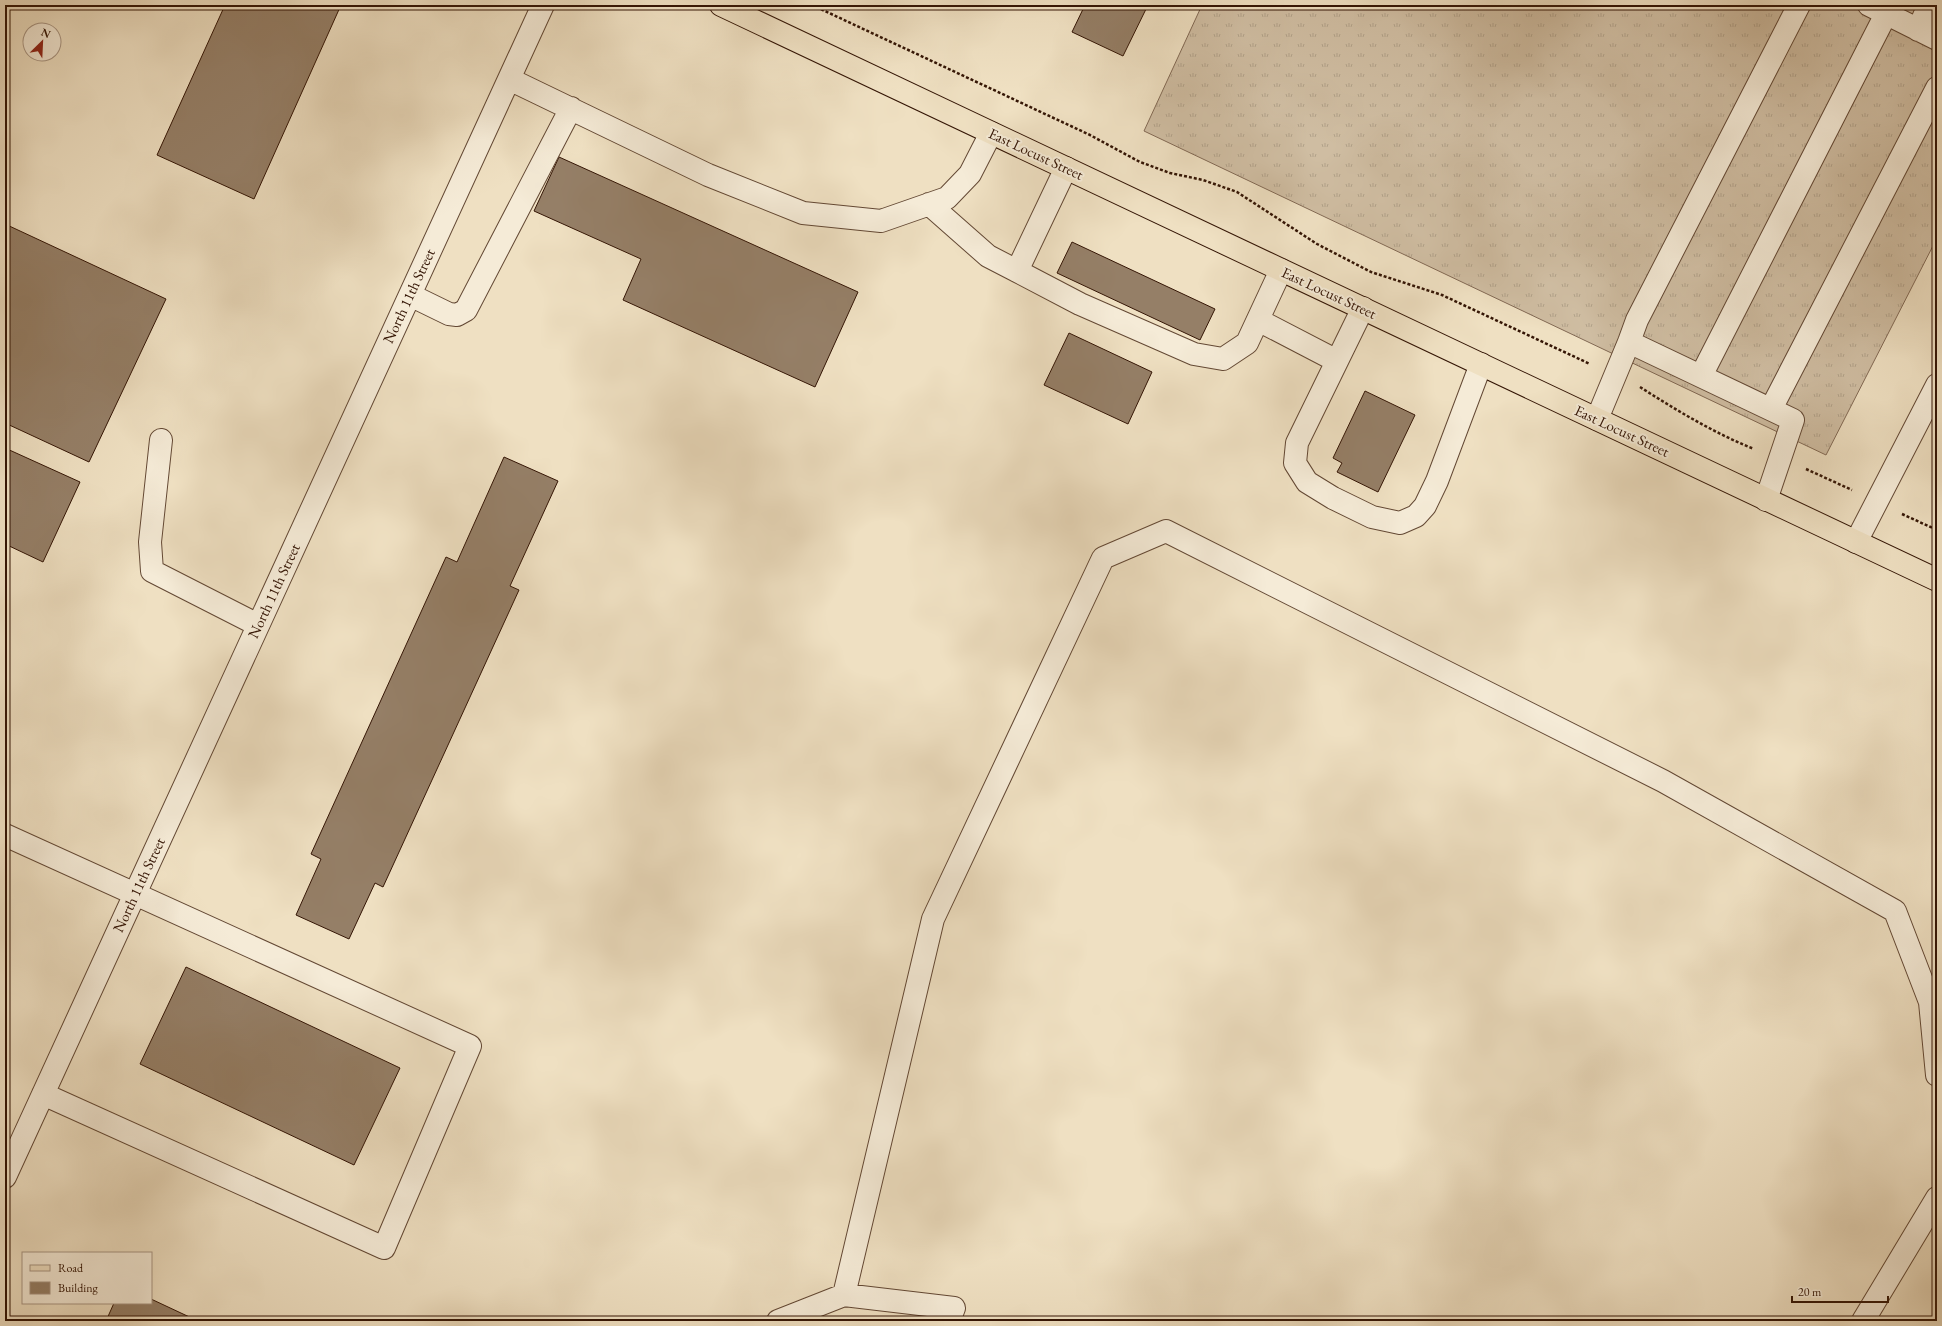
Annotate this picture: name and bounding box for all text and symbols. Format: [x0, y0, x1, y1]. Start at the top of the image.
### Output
north arrow [22, 22, 62, 62]
text: N [39, 25, 53, 41]
street label: East Locust Street [986, 123, 1087, 184]
street label: North 11th Street [378, 245, 439, 346]
street label: East Locust Street [1279, 262, 1380, 323]
street label: East Locust Street [1572, 400, 1673, 461]
street label: North 11th Street [243, 540, 304, 641]
street label: North 11th Street [108, 834, 169, 935]
legend [22, 1252, 152, 1304]
text: Road [58, 1260, 84, 1276]
scale bar [1792, 1278, 1888, 1304]
text: Building [58, 1280, 99, 1296]
text: 20 m [1798, 1284, 1822, 1300]

